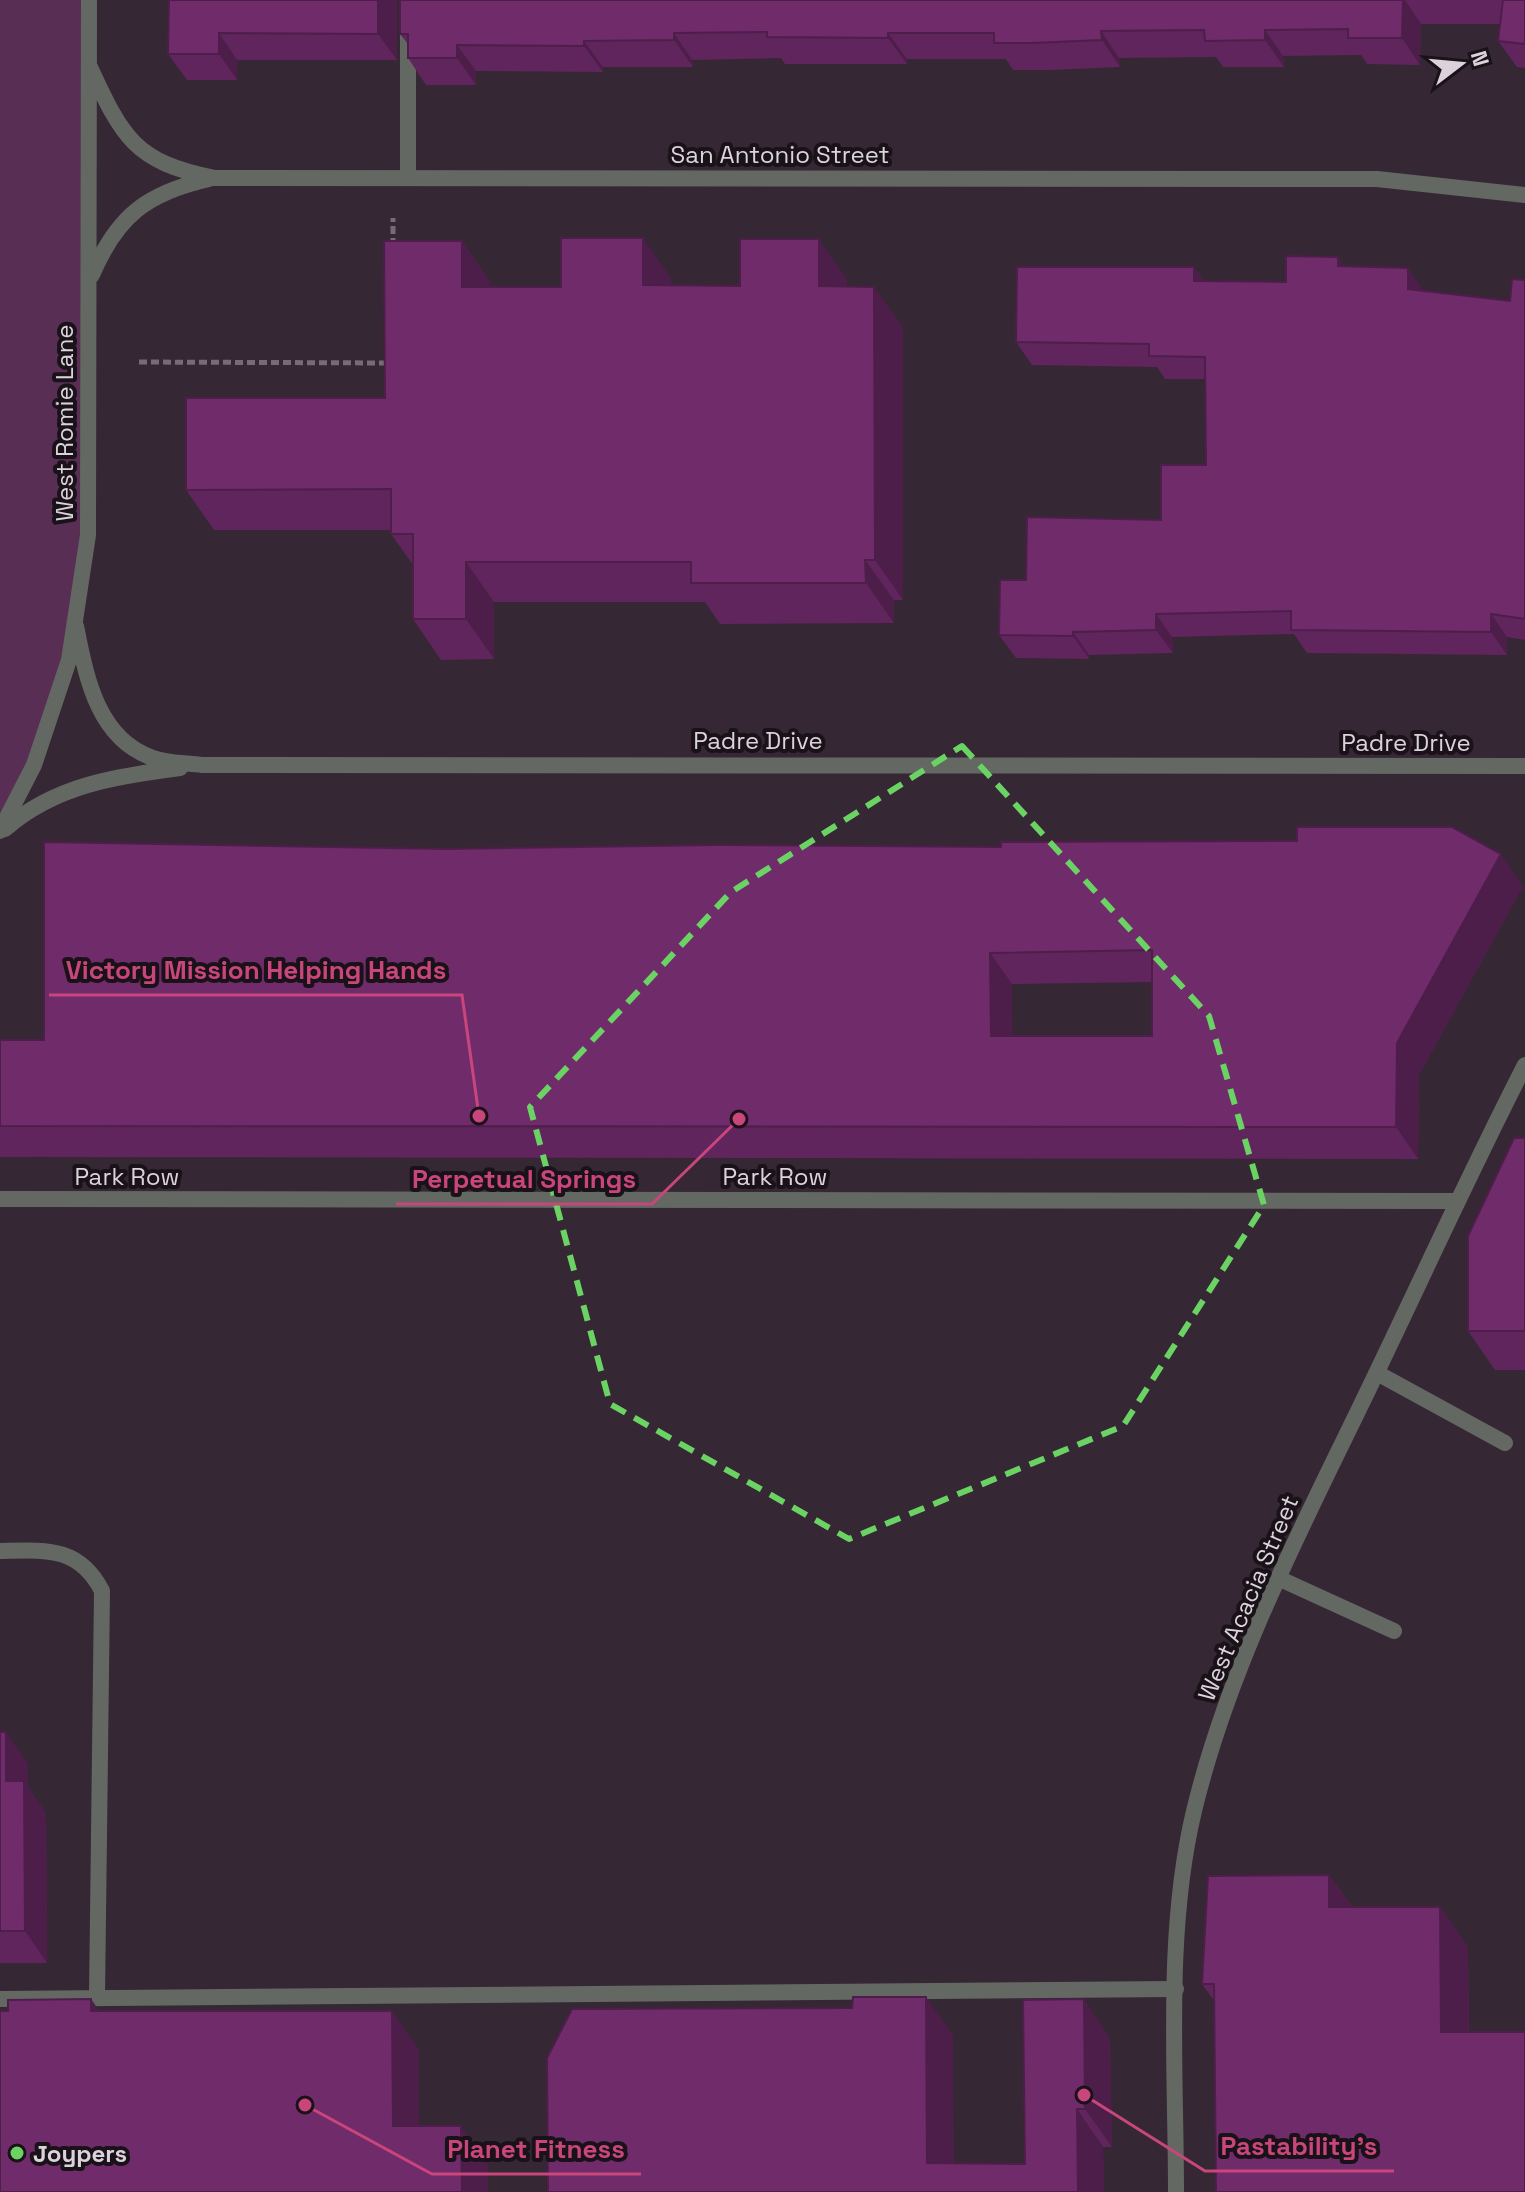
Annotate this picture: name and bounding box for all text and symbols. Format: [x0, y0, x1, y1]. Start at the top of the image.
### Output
north arrow [1421, 24, 1501, 104]
text: N [1465, 48, 1496, 69]
street label: San Antonio Street [671, 139, 889, 170]
street label: West Romie Lane [49, 324, 80, 522]
street label: Padre Drive [693, 725, 823, 756]
street label: Padre Drive [1341, 727, 1471, 758]
callout: Victory Mission Helping Hands [49, 945, 462, 995]
text: Victory Mission Helping Hands [66, 953, 446, 987]
callout: Perpetual Springs [396, 1154, 652, 1204]
street label: Park Row [74, 1161, 180, 1192]
street label: Park Row [722, 1161, 828, 1192]
text: Perpetual Springs [412, 1162, 636, 1196]
street label: West Acacia Street [1191, 1490, 1305, 1706]
callout: Pastability's [1205, 2121, 1394, 2171]
callout: Planet Fitness [432, 2124, 641, 2174]
text: Pastability's [1221, 2129, 1377, 2163]
text: Planet Fitness [447, 2132, 625, 2166]
place label: Joypers [33, 2138, 127, 2169]
marker: Joypers [8, 2144, 26, 2162]

